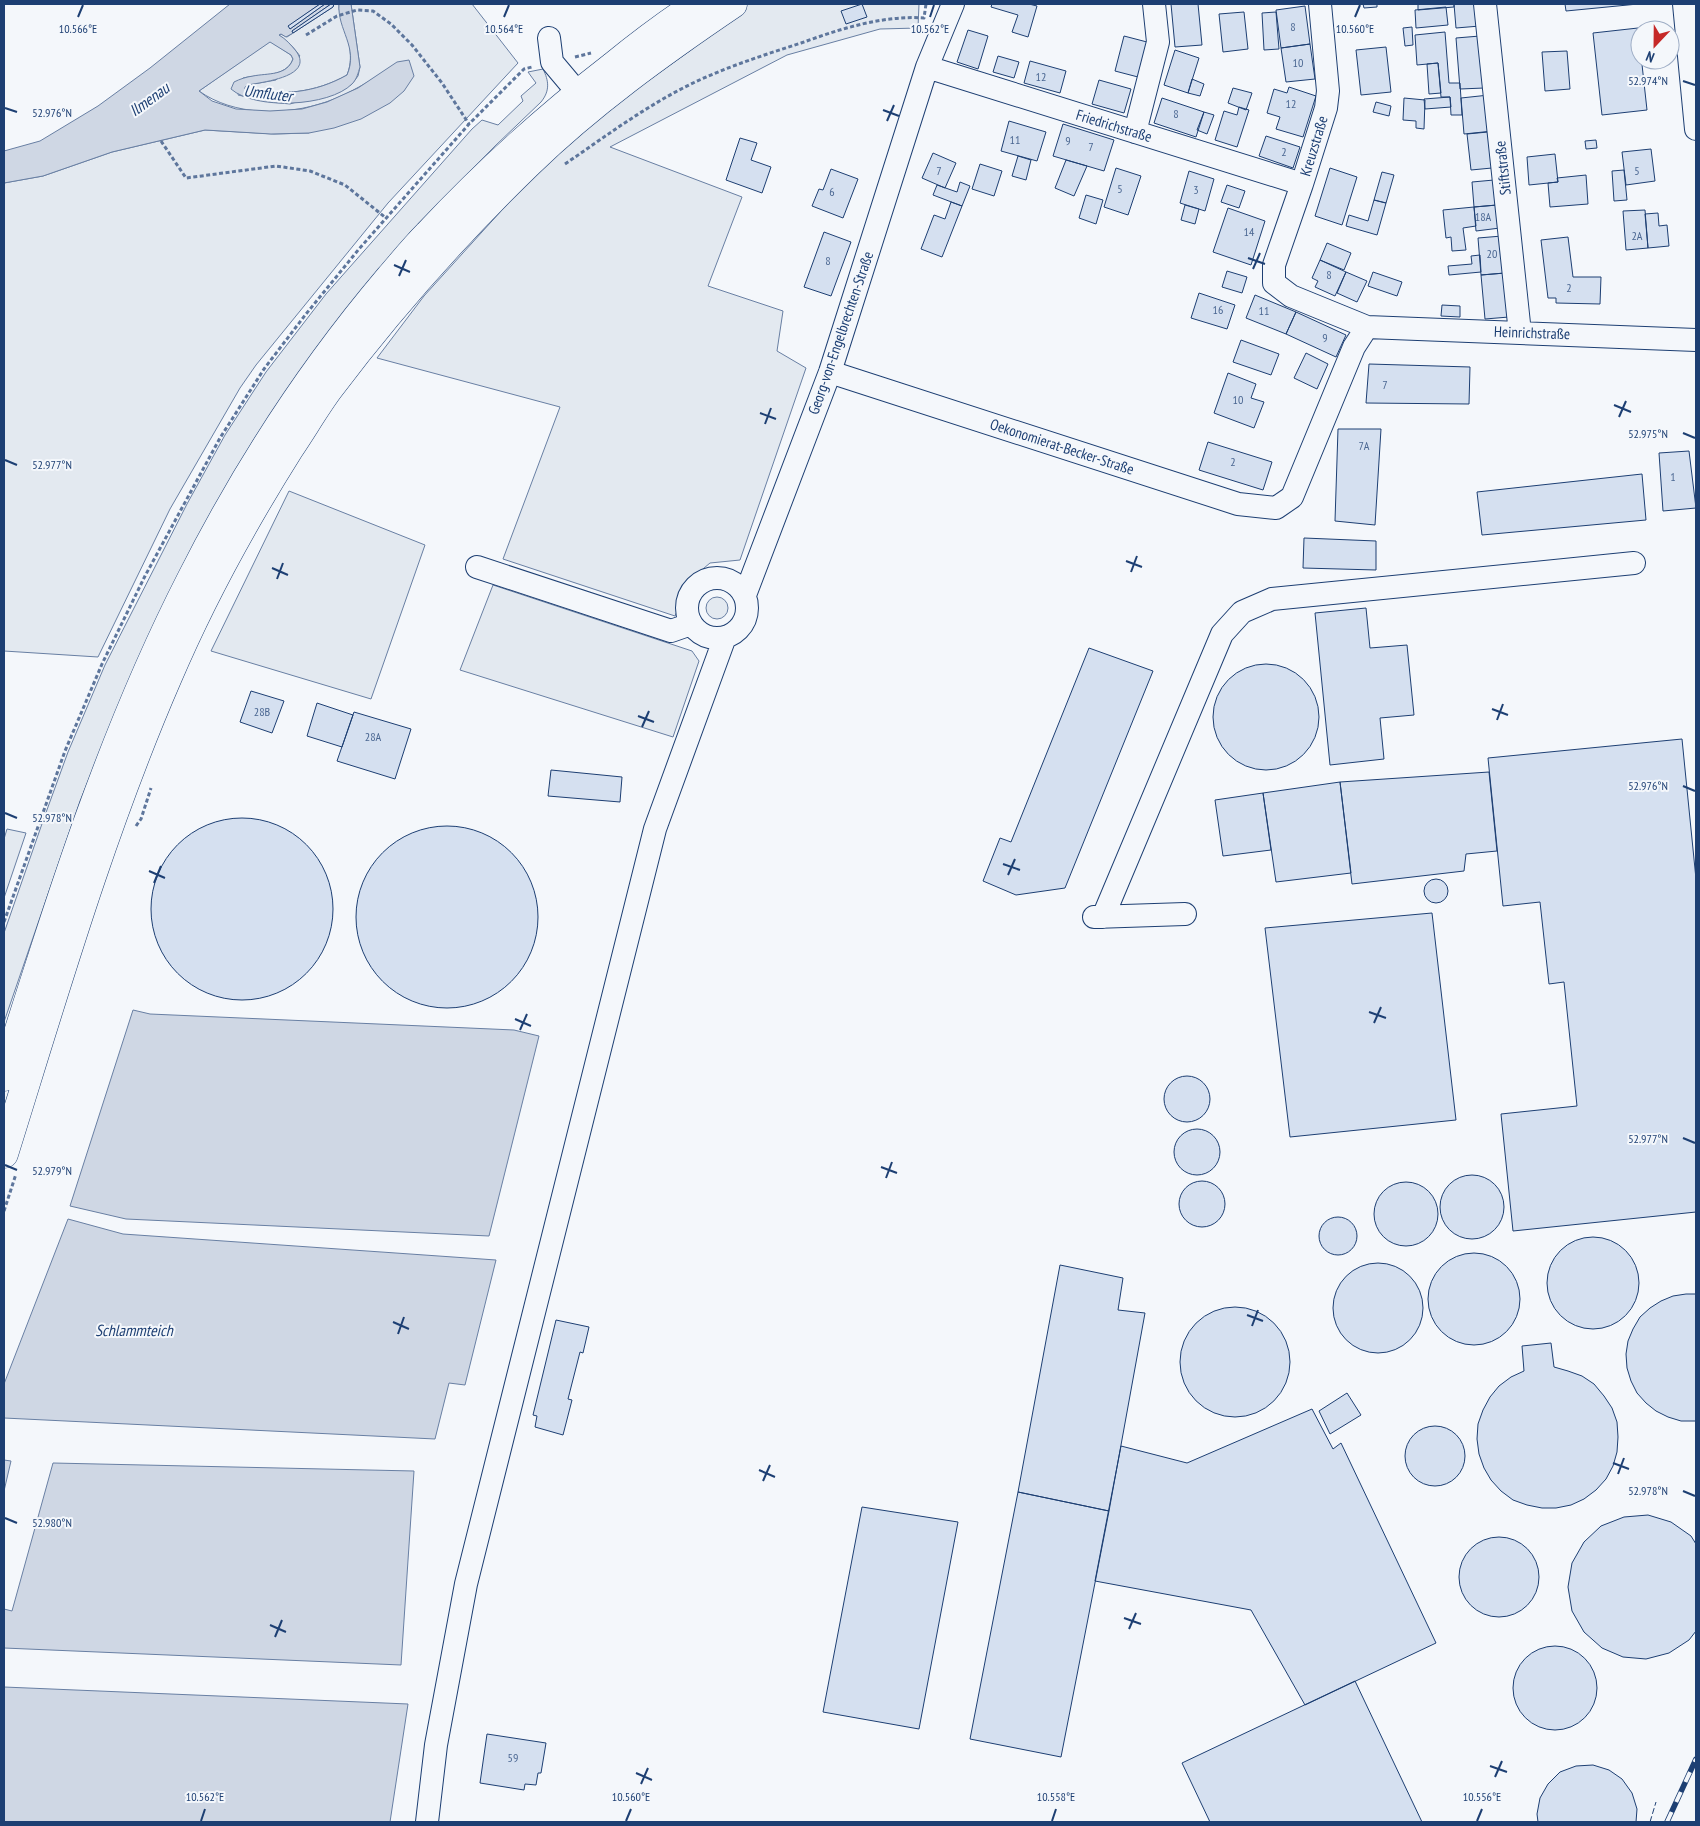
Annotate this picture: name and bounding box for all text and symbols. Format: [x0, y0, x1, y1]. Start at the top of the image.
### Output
house number: 8 [1290, 19, 1296, 34]
north arrow [1630, 20, 1680, 70]
text: 10.566°E [59, 21, 97, 36]
text: 10.564°E [485, 21, 523, 36]
text: 10.562°E [911, 21, 949, 36]
text: 10.560°E [1336, 21, 1374, 36]
text: N [1643, 47, 1657, 67]
house number: 10 [1293, 55, 1303, 70]
house number: 12 [1036, 69, 1046, 84]
text: 52.974°N [1628, 73, 1668, 88]
water label: Ilmenau [125, 77, 174, 120]
water label: Umfluter [243, 80, 296, 106]
house number: 12 [1286, 96, 1296, 111]
text: 52.976°N [32, 105, 72, 120]
street label: Friedrichstraße [1074, 105, 1154, 146]
house number: 8 [1173, 106, 1179, 121]
street label: Kreuzstraße [1295, 113, 1332, 178]
house number: 11 [1010, 132, 1020, 147]
house number: 9 [1065, 133, 1071, 148]
house number: 7 [1088, 139, 1094, 154]
street label: Stiftstraße [1490, 140, 1515, 196]
house number: 2 [1281, 144, 1287, 159]
house number: 7 [936, 163, 942, 178]
house number: 5 [1634, 163, 1640, 178]
house number: 5 [1117, 181, 1123, 196]
house number: 3 [1193, 182, 1199, 197]
house number: 6 [829, 184, 835, 199]
house number: 18A [1475, 209, 1492, 224]
house number: 14 [1244, 224, 1255, 239]
house number: 2A [1631, 228, 1643, 243]
house number: 20 [1487, 246, 1497, 261]
street label: Georg-von-Engelbrechten-Straße [804, 249, 877, 417]
house number: 8 [825, 253, 831, 268]
house number: 8 [1326, 267, 1332, 282]
house number: 2 [1566, 280, 1572, 295]
house number: 16 [1213, 302, 1223, 317]
house number: 11 [1259, 303, 1269, 318]
street label: Heinrichstraße [1494, 322, 1570, 343]
house number: 9 [1322, 330, 1328, 345]
house number: 7 [1382, 377, 1388, 392]
house number: 10 [1233, 392, 1243, 407]
street label: Oekonomierat-Becker-Straße [988, 414, 1136, 479]
text: 52.975°N [1628, 426, 1668, 441]
house number: 7A [1359, 438, 1370, 453]
house number: 2 [1230, 454, 1236, 469]
text: 52.977°N [32, 457, 72, 472]
house number: 1 [1670, 469, 1676, 484]
house number: 28B [254, 704, 271, 719]
house number: 28A [365, 729, 382, 744]
text: 52.976°N [1628, 778, 1668, 793]
text: 52.978°N [32, 810, 72, 825]
text: 52.977°N [1628, 1131, 1668, 1146]
text: 52.979°N [32, 1163, 72, 1178]
water label: Schlammteich [95, 1320, 174, 1340]
text: 52.978°N [1628, 1483, 1668, 1498]
text: 52.980°N [32, 1515, 72, 1530]
house number: 59 [508, 1750, 518, 1765]
text: 10.562°E [186, 1789, 224, 1804]
text: 10.560°E [612, 1789, 650, 1804]
text: 10.558°E [1037, 1789, 1075, 1804]
text: 10.556°E [1463, 1789, 1501, 1804]

